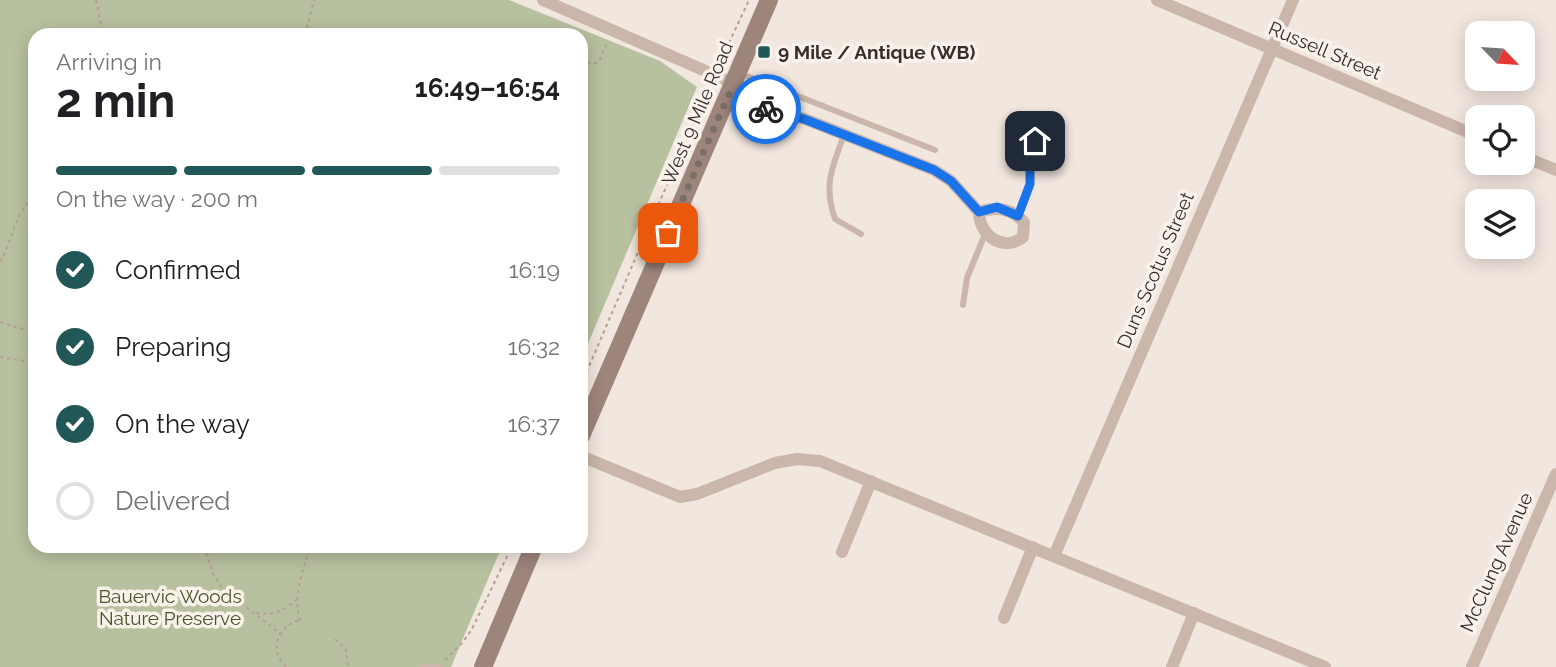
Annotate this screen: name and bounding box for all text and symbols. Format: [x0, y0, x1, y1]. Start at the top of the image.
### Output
street label: Russell Street [1265, 16, 1385, 84]
north arrow [1465, 21, 1535, 91]
map controls [1465, 21, 1535, 259]
street label: West 9 Mile Road [657, 38, 737, 188]
place label: 9 Mile / Antique (WB) [778, 41, 975, 63]
marker: 9 Mile / Antique (WB) [756, 44, 772, 60]
text: Arriving in [56, 48, 162, 75]
text: 16:49–16:54 [415, 73, 560, 103]
text: 2 min [56, 74, 175, 128]
courier [731, 74, 801, 144]
icon: bike [747, 90, 785, 128]
button: locate [1465, 105, 1535, 175]
pin [1005, 111, 1065, 171]
icon: home [1016, 122, 1054, 160]
text: On the way · 200 m [56, 185, 258, 212]
street label: Duns Scotus Street [1112, 188, 1198, 351]
button: layers [1465, 189, 1535, 259]
pin [638, 203, 698, 263]
icon: bag [649, 214, 687, 252]
icon: check [56, 251, 94, 289]
text: Confirmed [115, 255, 241, 285]
text: 16:19 [509, 256, 560, 283]
icon: check [56, 328, 94, 366]
text: Preparing [115, 332, 231, 362]
text: 16:32 [508, 333, 560, 360]
icon: check [56, 405, 94, 443]
text: On the way [115, 409, 250, 439]
text: 16:37 [507, 410, 560, 437]
text: Delivered [115, 486, 230, 516]
street label: McClung Avenue [1455, 489, 1537, 635]
park label: Bauervic Woods Nature Preserve [98, 585, 242, 629]

